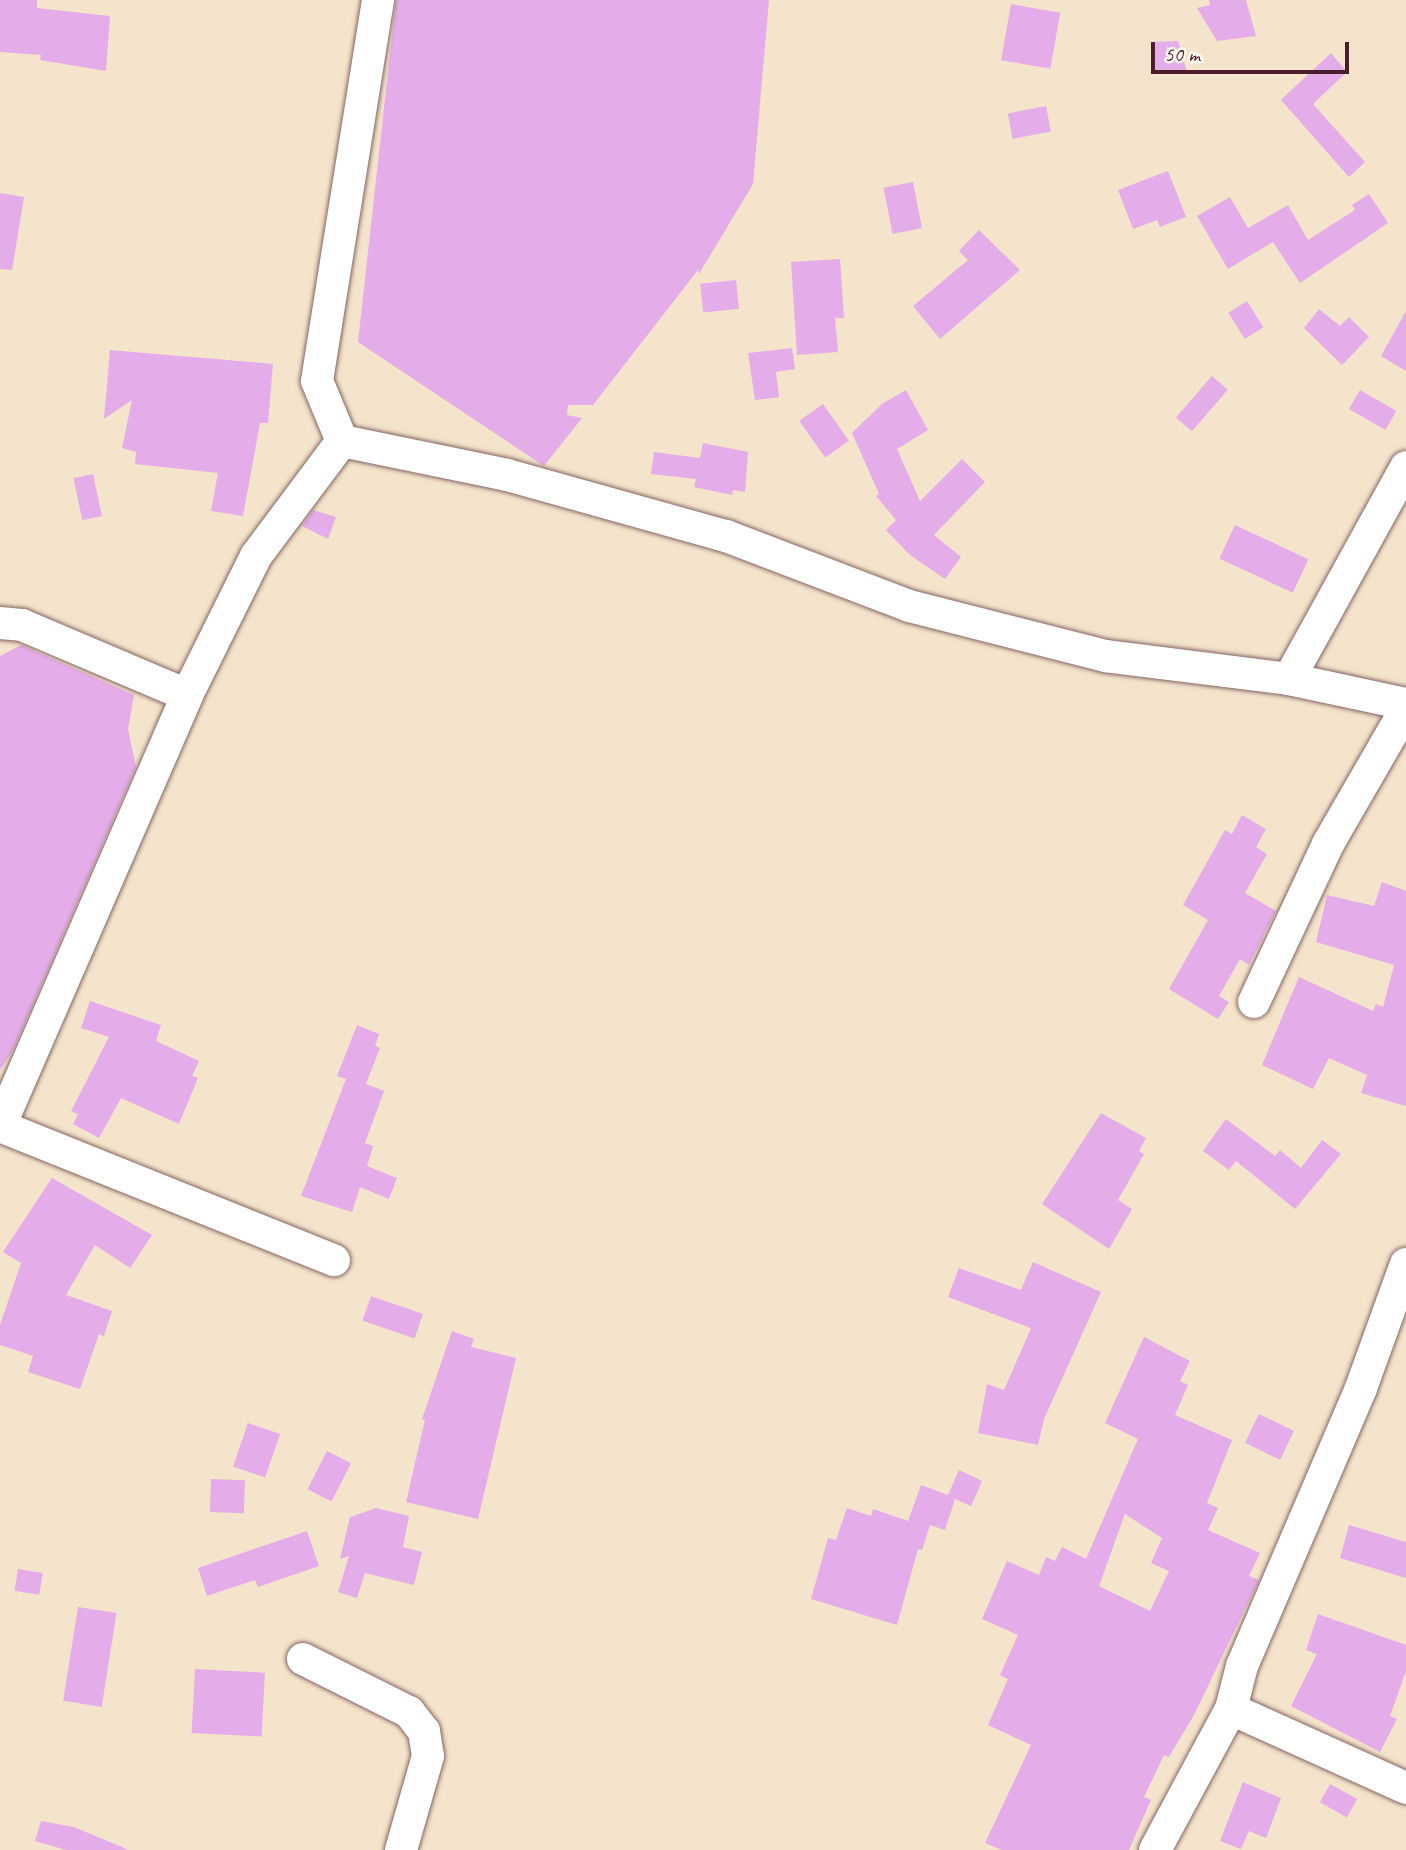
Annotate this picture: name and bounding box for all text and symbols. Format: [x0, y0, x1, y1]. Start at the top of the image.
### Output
scale bar [1154, 28, 1352, 72]
text: 50 m [1164, 41, 1200, 67]

